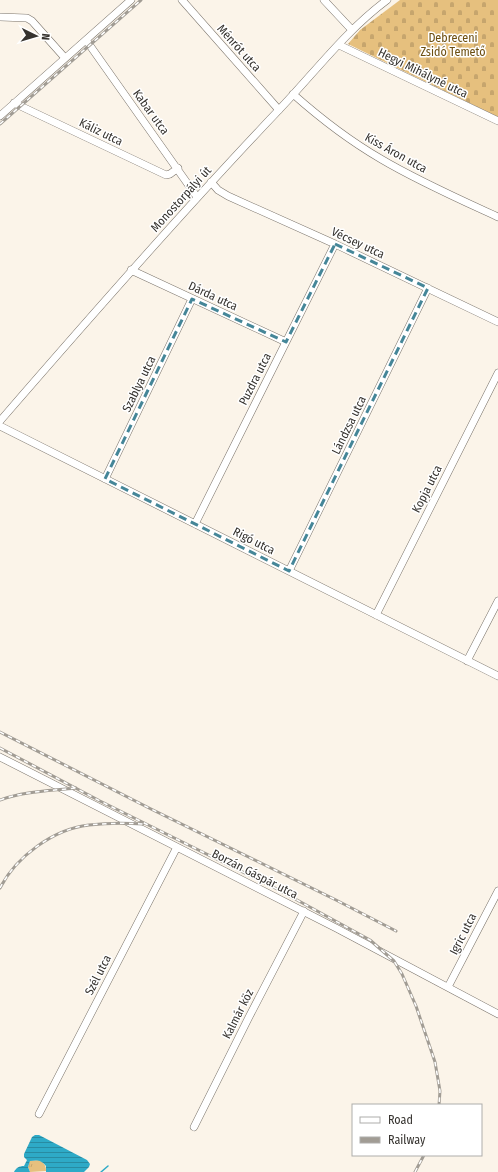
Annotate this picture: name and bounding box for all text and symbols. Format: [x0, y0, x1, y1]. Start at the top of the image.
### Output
north arrow [16, 16, 56, 56]
street label: Ménrót utca [214, 22, 264, 75]
park label: Debreceni Zsidó Temető [420, 31, 486, 59]
text: N [39, 33, 52, 41]
street label: Hegyi Mihályné utca [376, 45, 470, 101]
street label: Kabar utca [130, 87, 172, 137]
street label: Káliz utca [77, 115, 125, 149]
street label: Kiss Áron utca [362, 129, 430, 176]
street label: Monostorpályi út [148, 163, 214, 235]
street label: Vécsey utca [329, 225, 387, 261]
street label: Dárda utca [186, 279, 240, 314]
street label: Puzdra utca [236, 350, 274, 407]
street label: Szablya utca [119, 354, 159, 414]
street label: Lándzsa utca [329, 393, 369, 456]
street label: Kopja utca [409, 463, 445, 515]
street label: Rigó utca [231, 525, 277, 558]
street label: Borzán Gáspár utca [210, 846, 300, 902]
street label: Igric utca [447, 911, 479, 957]
street label: Szél utca [82, 952, 114, 997]
street label: Kalmár köz [220, 987, 257, 1041]
legend [352, 1104, 482, 1156]
text: Road [388, 1113, 413, 1127]
text: Railway [388, 1133, 426, 1147]

